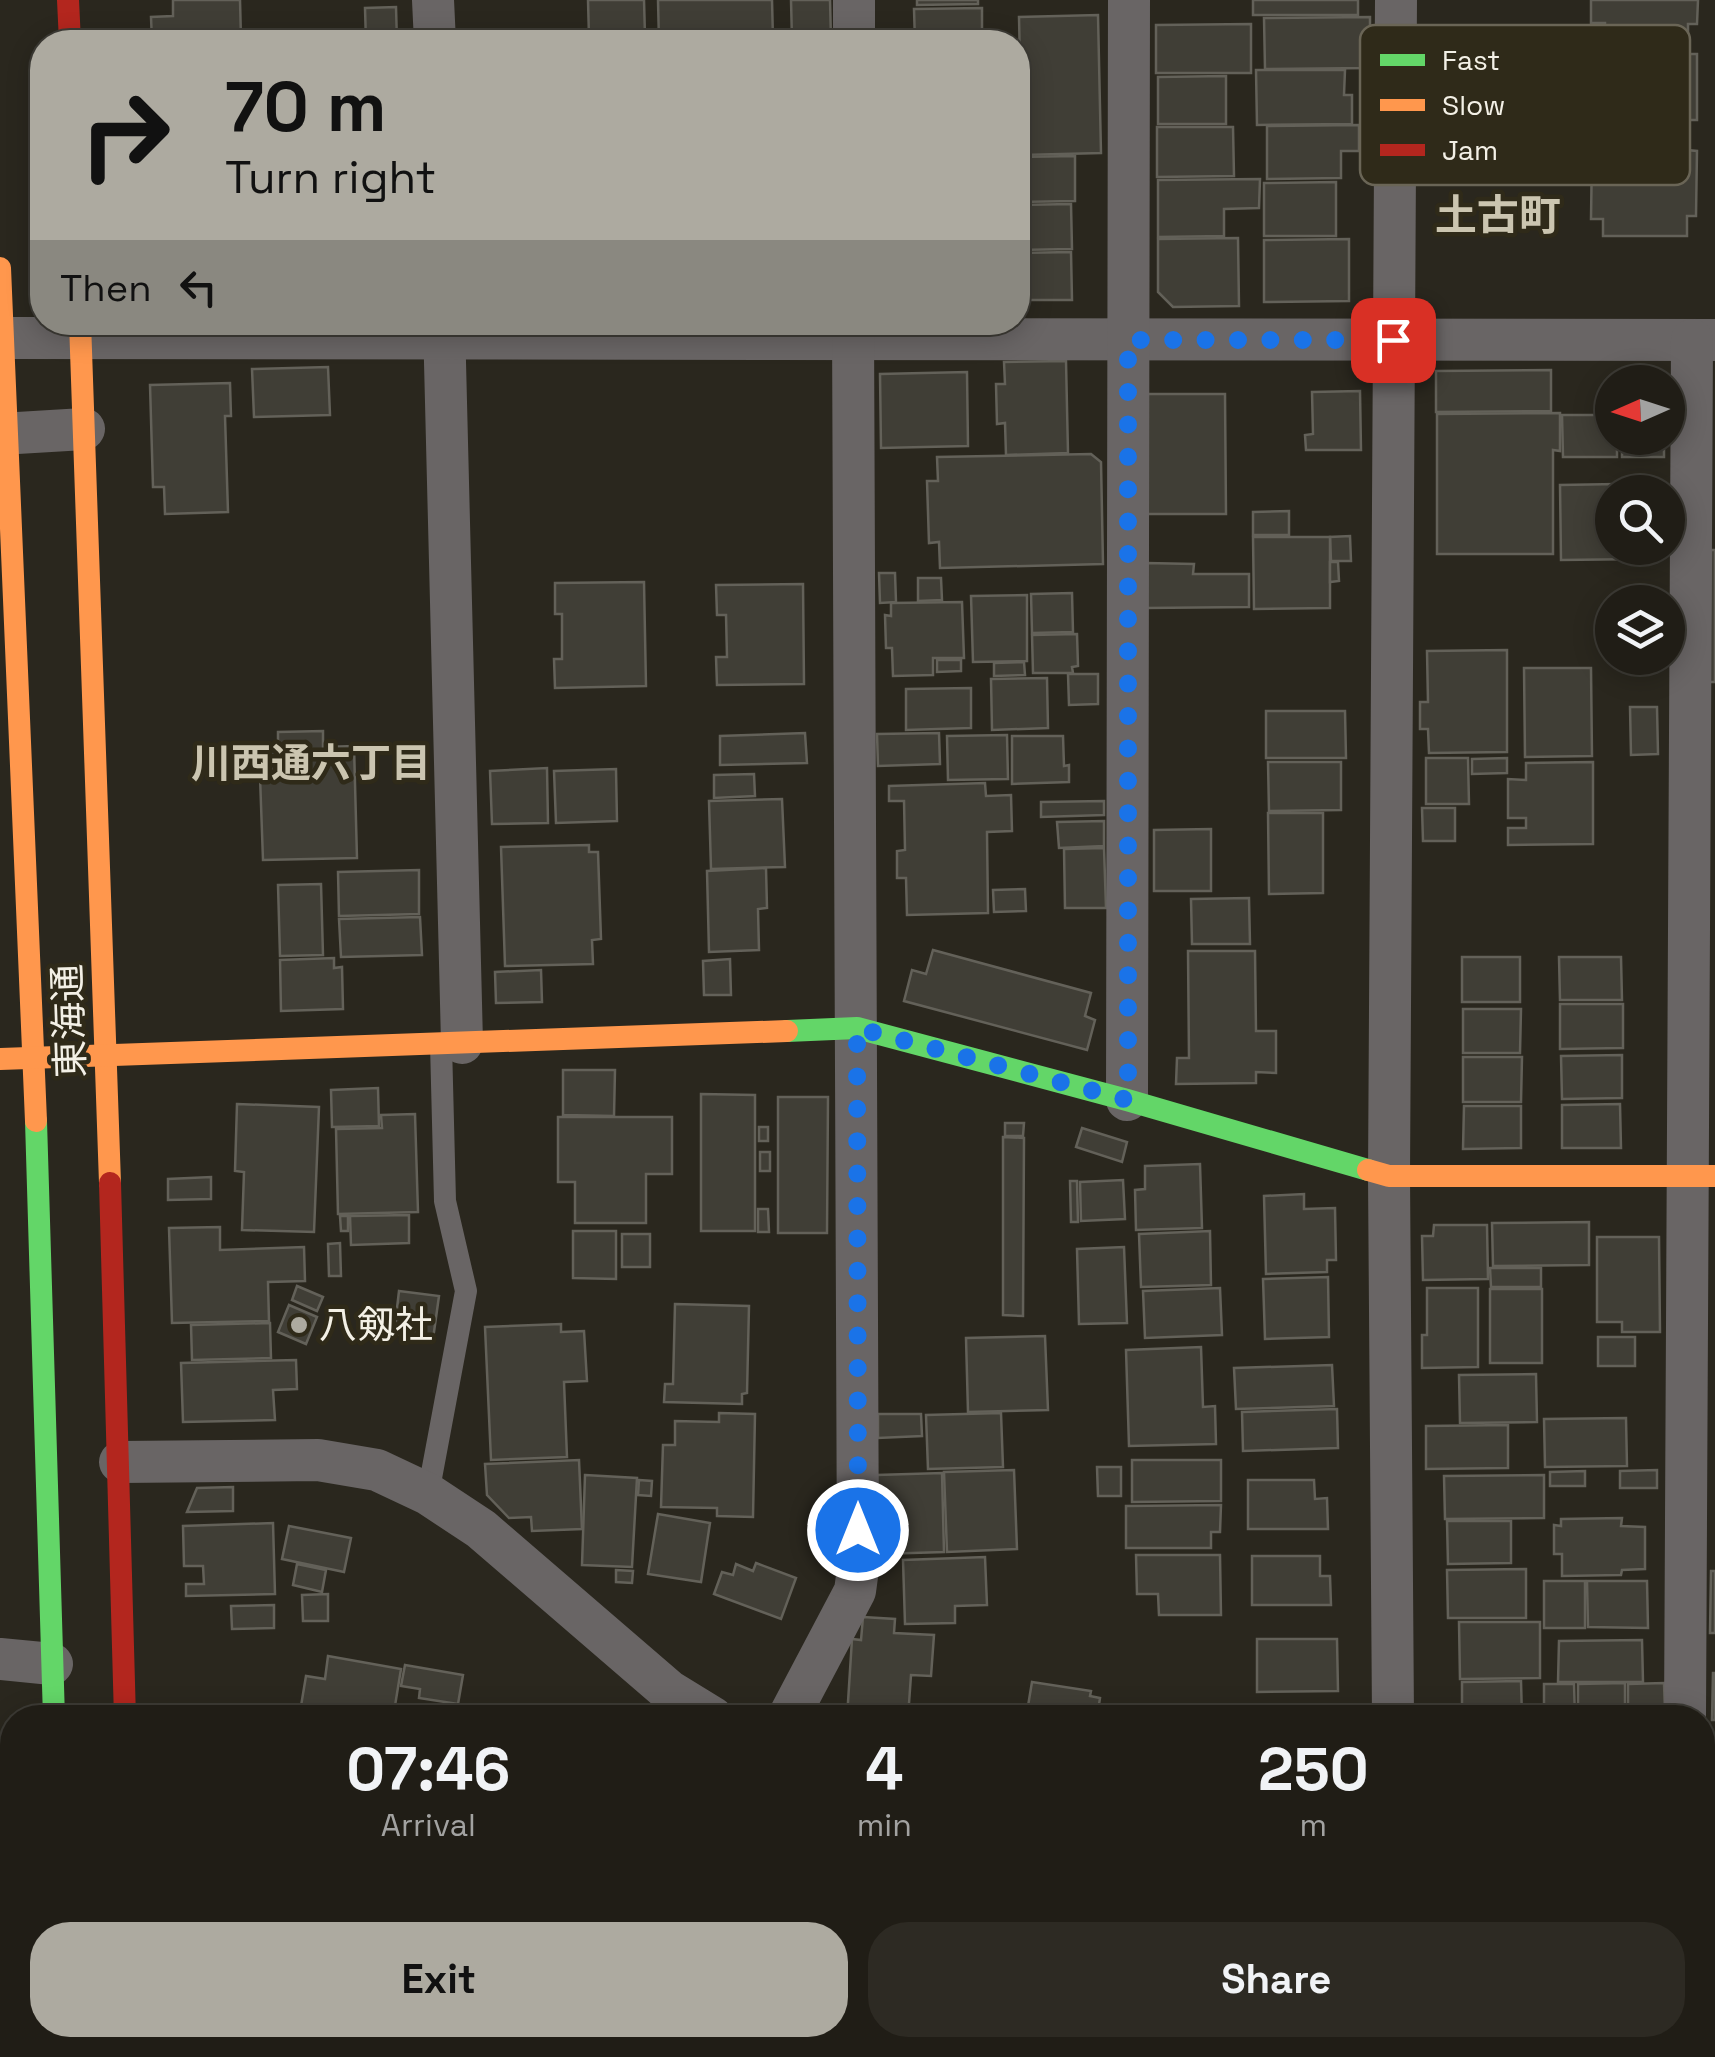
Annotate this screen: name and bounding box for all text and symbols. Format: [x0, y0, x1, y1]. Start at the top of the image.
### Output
legend [1360, 25, 1690, 185]
text: Fast [1442, 42, 1500, 78]
text: 70 m [225, 62, 386, 151]
icon: right [60, 70, 190, 200]
text: Slow [1442, 87, 1505, 123]
text: Jam [1442, 132, 1498, 168]
text: Turn right [225, 149, 436, 206]
district label: 土古町 [1435, 189, 1561, 242]
icon: left [171, 260, 226, 315]
text: Then [60, 264, 151, 312]
pin [1351, 298, 1436, 383]
icon: arrive [1366, 313, 1421, 368]
north arrow [1595, 365, 1685, 455]
map controls [1595, 365, 1685, 675]
button: search [1595, 475, 1685, 565]
button: layers [1595, 585, 1685, 675]
district label: 川西通六丁目 [191, 738, 431, 789]
street label: 東海通 [43, 963, 95, 1079]
place label: 八剱社 [319, 1301, 433, 1349]
marker: 八剱社 [288, 1314, 310, 1336]
position arrow [806, 1478, 910, 1582]
text: 07:46 [346, 1731, 510, 1808]
text: 4 [865, 1731, 903, 1808]
text: 250 [1258, 1731, 1369, 1808]
text: Arrival [381, 1805, 476, 1845]
text: min [857, 1805, 912, 1845]
text: m [1300, 1805, 1327, 1845]
button: Exit [30, 1922, 848, 2037]
button: Share [868, 1922, 1685, 2037]

